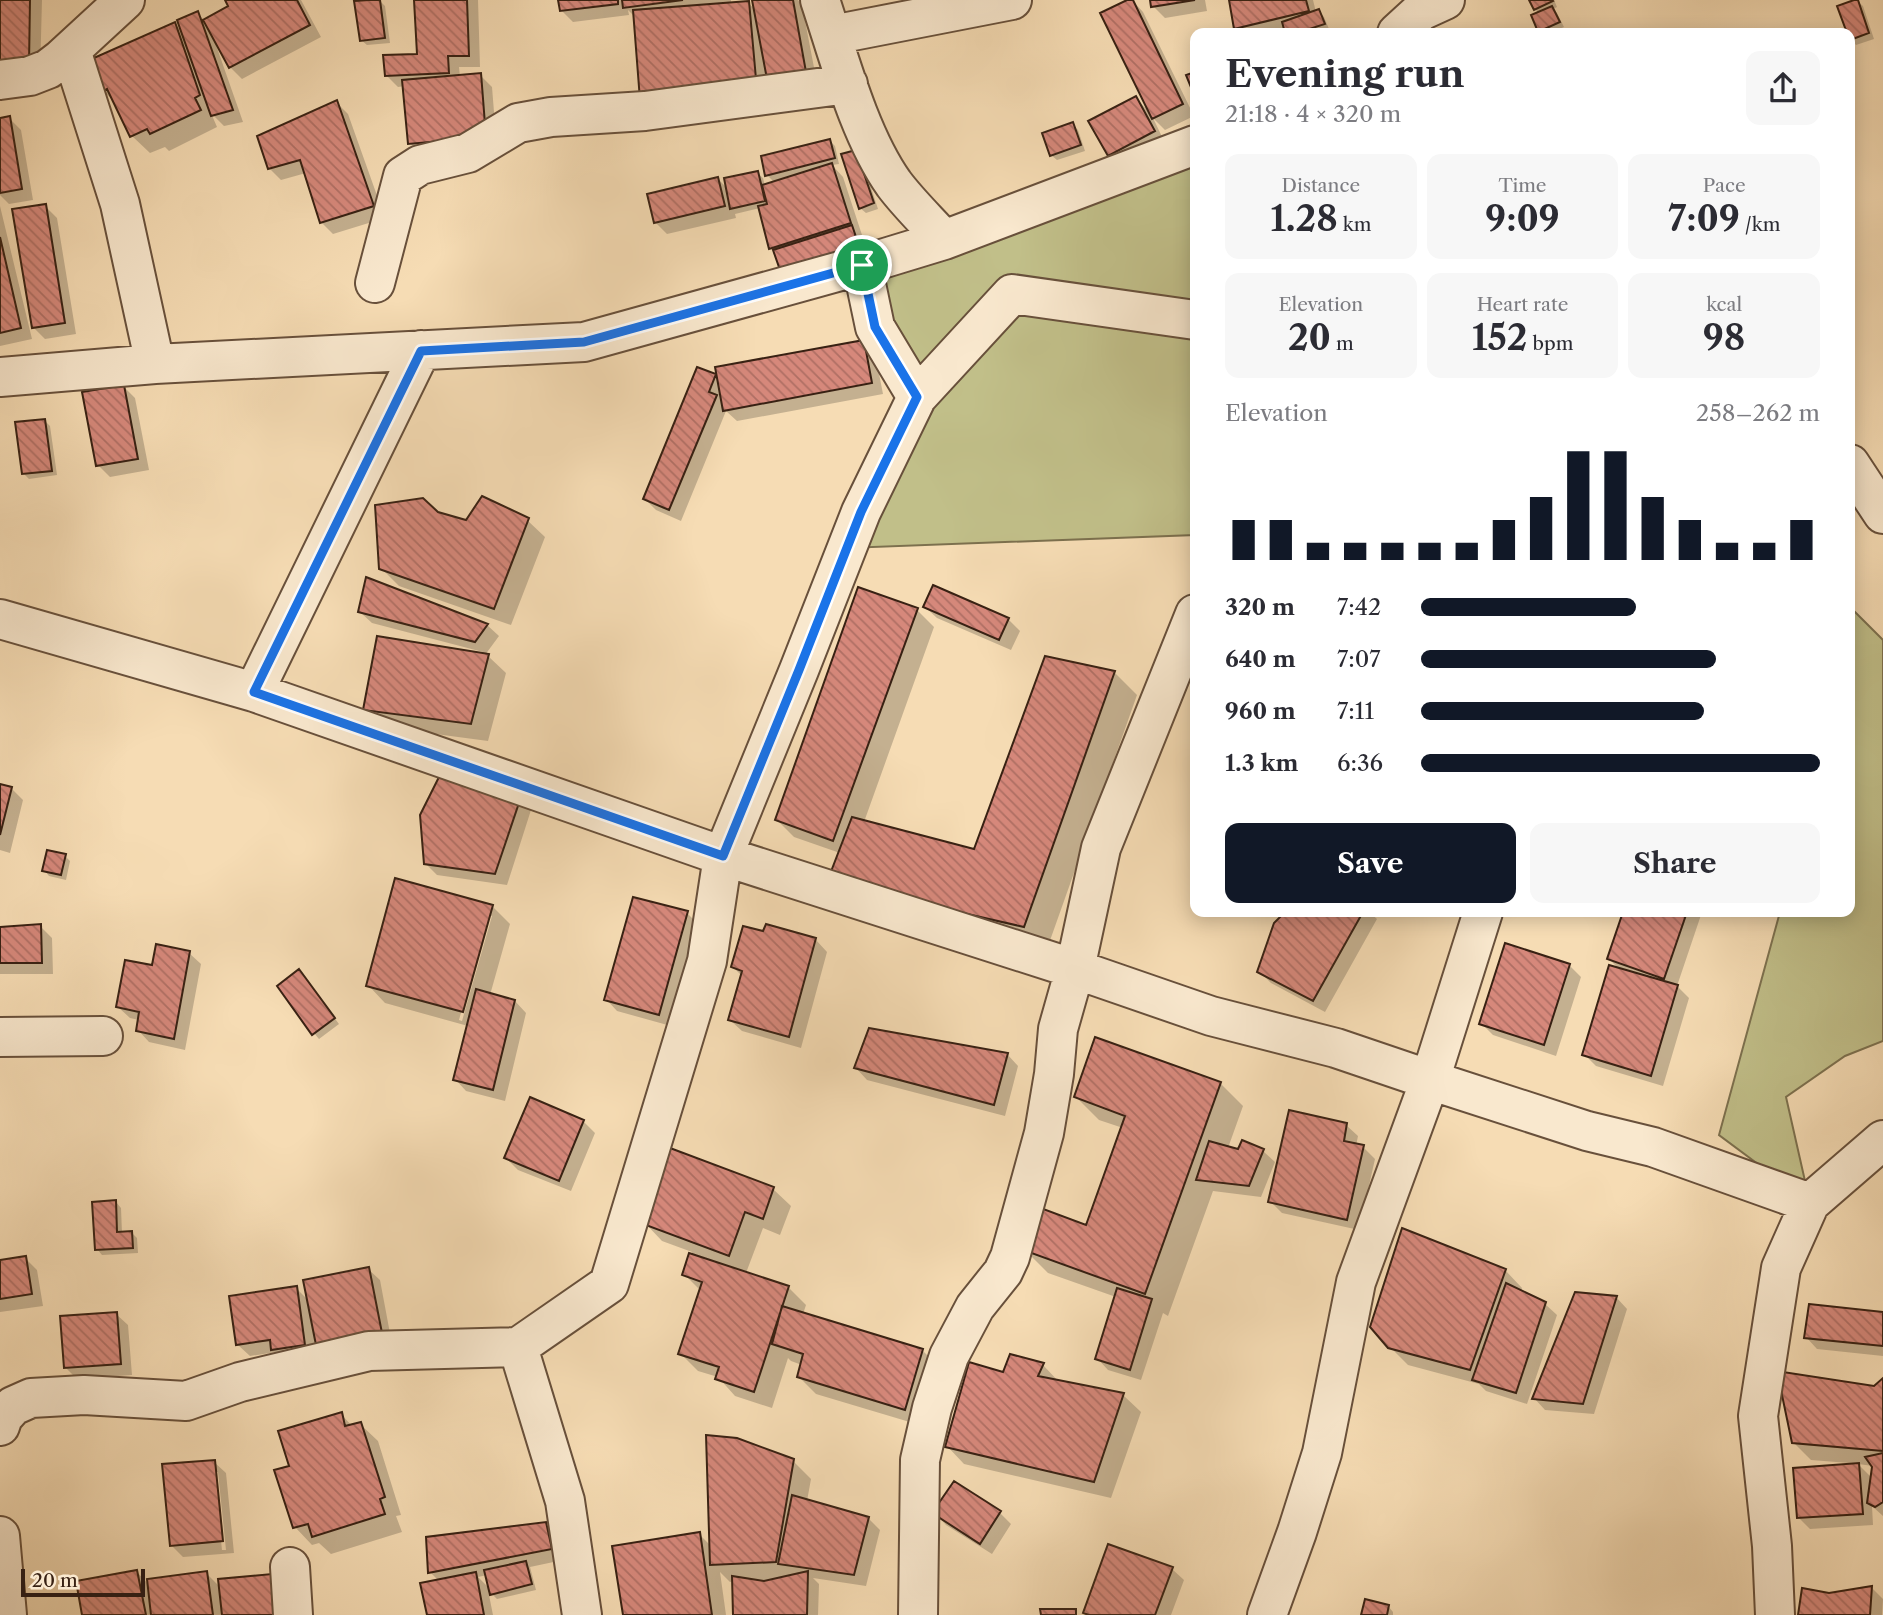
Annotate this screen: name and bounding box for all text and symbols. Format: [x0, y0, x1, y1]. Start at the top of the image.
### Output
text: Evening run [1225, 50, 1465, 97]
button: share [1746, 51, 1820, 125]
text: 21:18 · 4 × 320 m [1225, 100, 1401, 128]
text: Distance [1282, 174, 1360, 197]
text: Time [1498, 174, 1547, 197]
text: Pace [1703, 174, 1746, 197]
text: 1.28 [1270, 197, 1338, 240]
text: 9:09 [1485, 197, 1560, 240]
text: 7:09 [1668, 197, 1740, 240]
text: km [1338, 213, 1372, 236]
text: /km [1740, 213, 1780, 236]
pin [832, 235, 892, 295]
icon: arrive [843, 246, 881, 284]
text: Elevation [1278, 293, 1363, 316]
text: Heart rate [1477, 293, 1568, 316]
text: kcal [1706, 293, 1742, 316]
text: 20 [1288, 316, 1331, 359]
text: 152 [1472, 316, 1527, 359]
text: 98 [1703, 316, 1745, 359]
text: m [1331, 332, 1354, 355]
text: bpm [1527, 332, 1573, 355]
text: Elevation [1225, 399, 1328, 427]
text: 258–262 m [1696, 399, 1820, 427]
text: 320 m [1225, 593, 1295, 621]
text: 7:42 [1337, 593, 1381, 621]
text: 640 m [1225, 645, 1296, 673]
text: 7:07 [1337, 645, 1381, 673]
text: 960 m [1225, 697, 1296, 725]
text: 7:11 [1337, 697, 1374, 725]
text: 1.3 km [1225, 749, 1299, 777]
text: 6:36 [1337, 749, 1383, 777]
button: Save [1225, 823, 1516, 903]
button: Share [1530, 823, 1820, 903]
scale bar [21, 1566, 145, 1598]
text: 20 m [32, 1569, 78, 1592]

